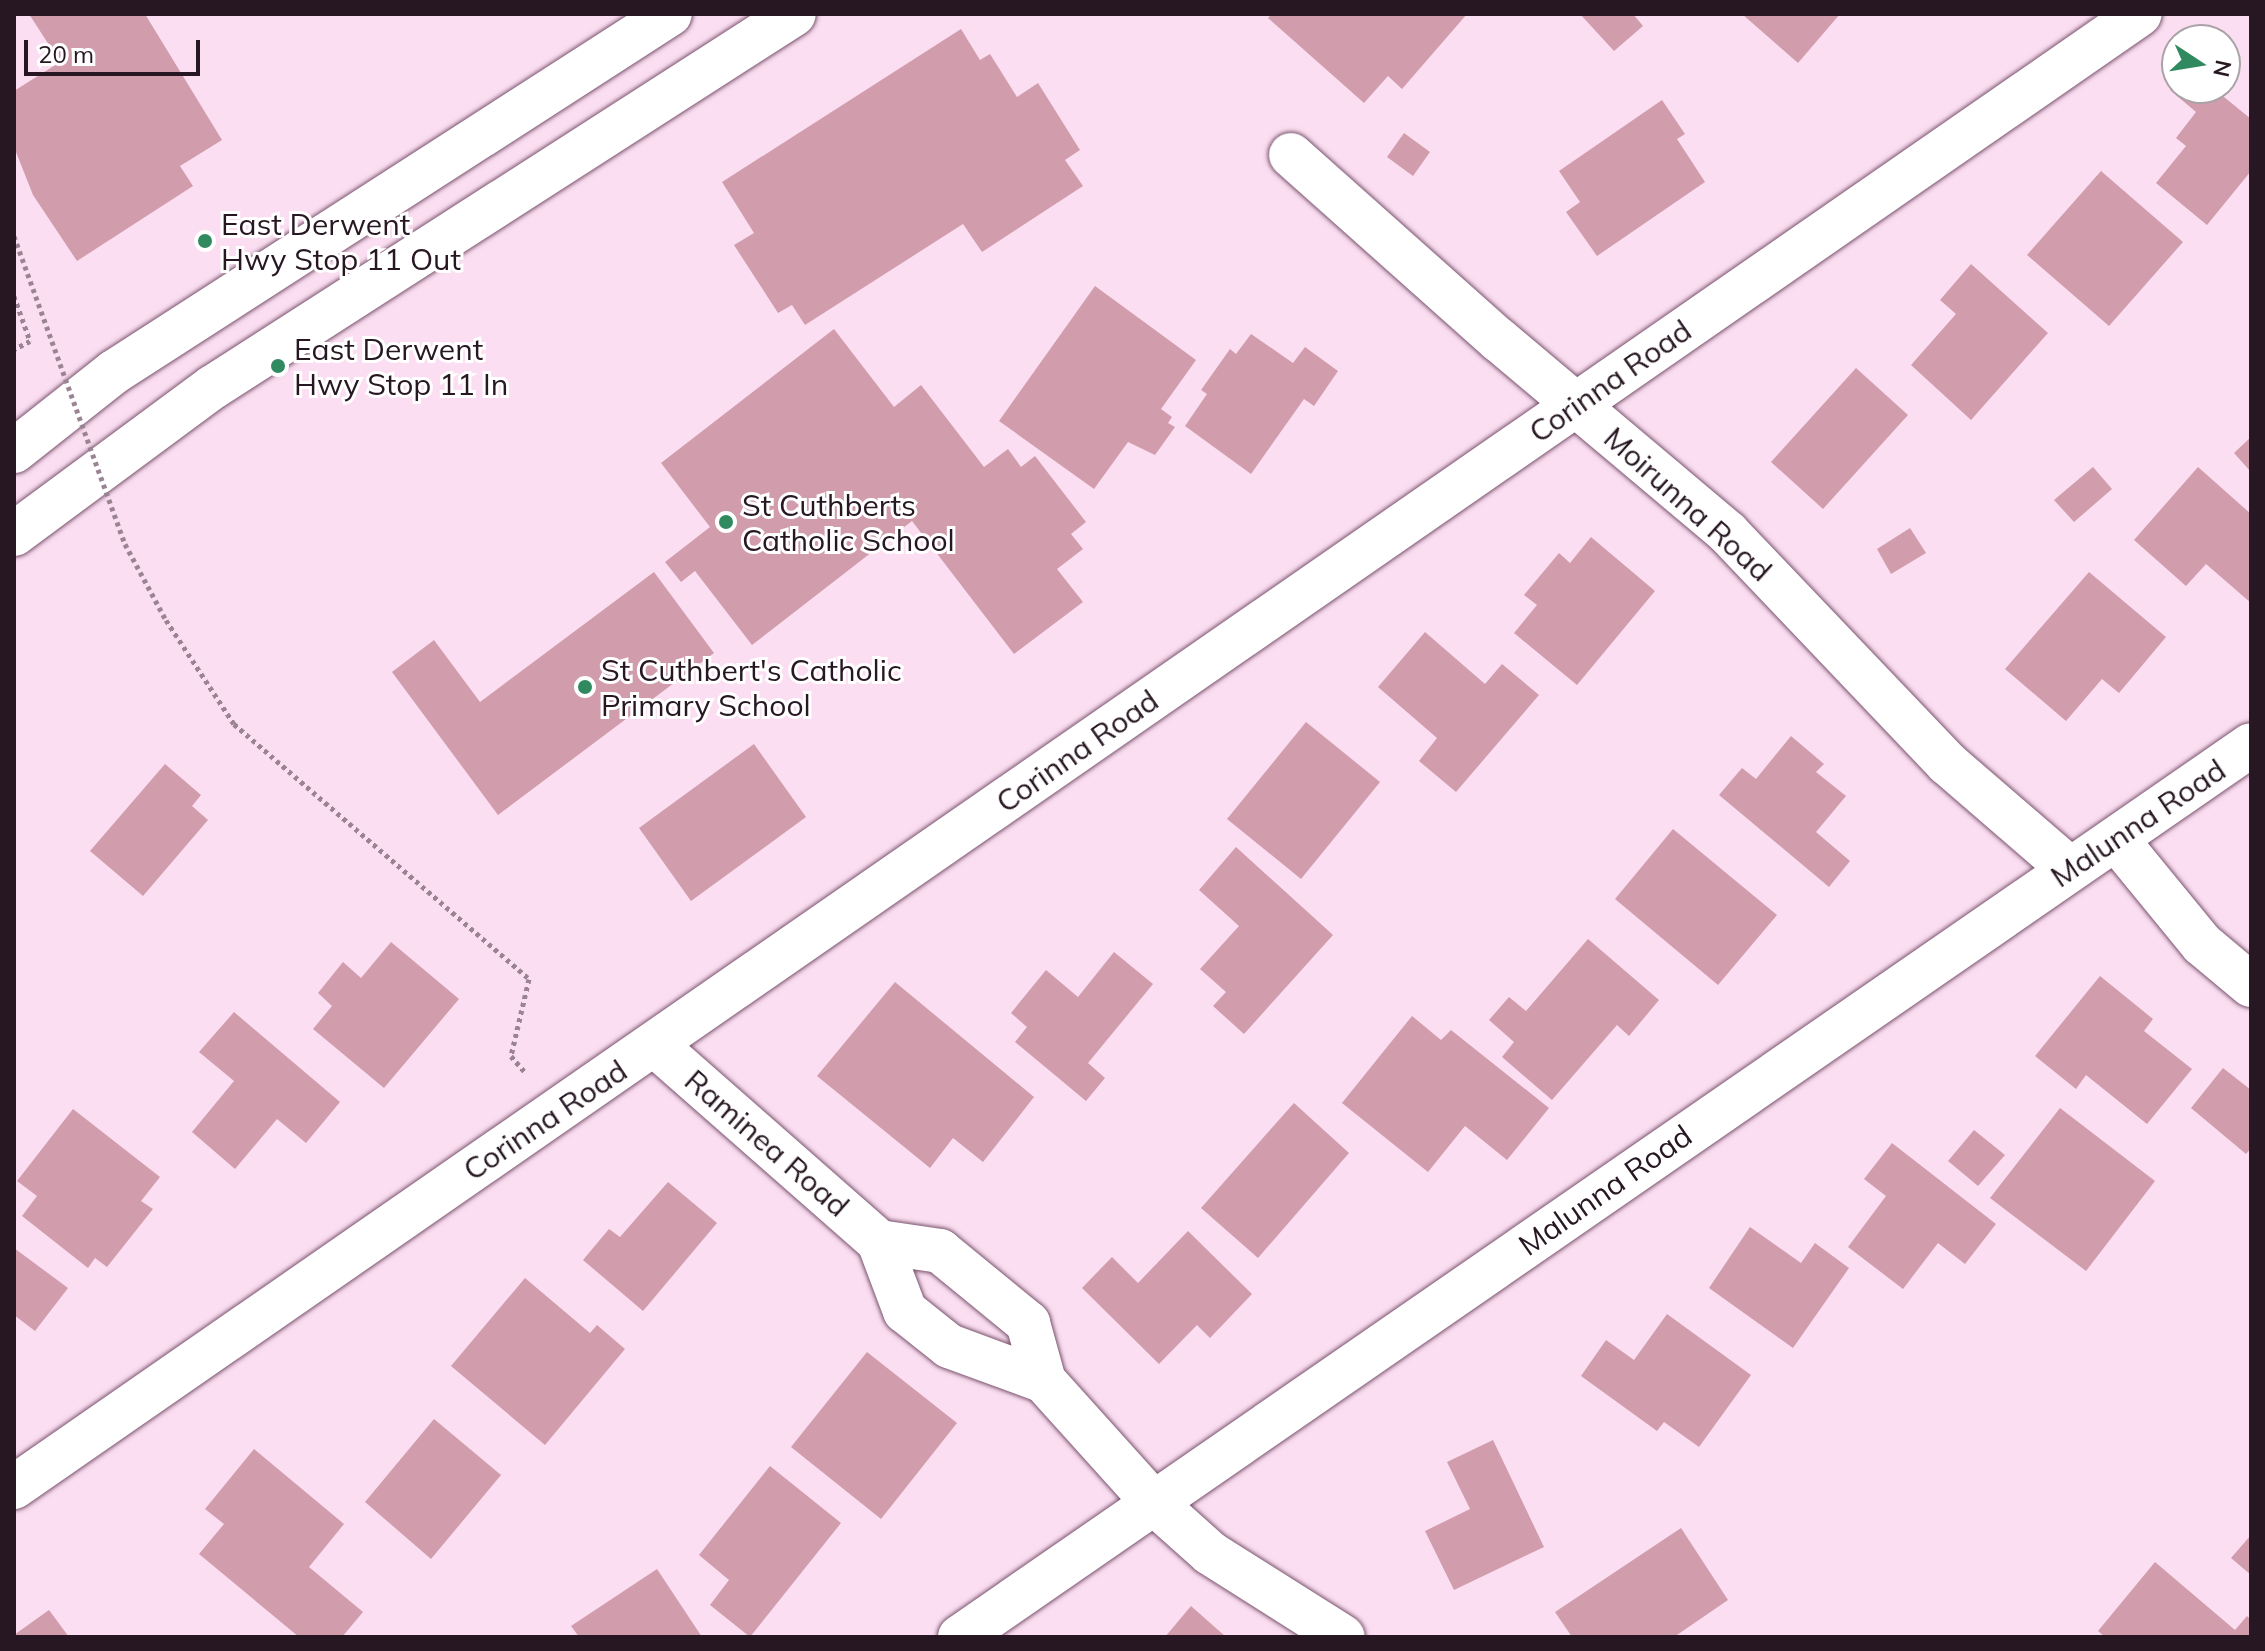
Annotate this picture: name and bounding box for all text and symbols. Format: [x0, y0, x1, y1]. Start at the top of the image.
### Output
scale bar [28, 24, 204, 74]
north arrow [2161, 24, 2241, 104]
text: 20 m [38, 39, 94, 69]
text: N [2207, 58, 2238, 80]
place label: East Derwent Hwy Stop 11 Out [221, 206, 461, 276]
marker: East Derwent Hwy Stop 11 Out [196, 232, 214, 250]
street label: Corinna Road [1522, 312, 1698, 450]
place label: East Derwent Hwy Stop 11 In [294, 331, 508, 402]
marker: East Derwent Hwy Stop 11 In [269, 357, 287, 375]
street label: Moirunna Road [1597, 419, 1779, 589]
place label: St Cuthberts Catholic School [742, 487, 955, 558]
marker: St Cuthberts Catholic School [717, 513, 735, 531]
place label: St Cuthbert's Catholic Primary School [601, 652, 902, 722]
marker: St Cuthbert's Catholic Primary School [576, 678, 594, 696]
street label: Corinna Road [989, 682, 1165, 820]
street label: Malunna Road [2044, 751, 2232, 895]
street label: Corinna Road [457, 1052, 633, 1188]
street label: Raminea Road [678, 1062, 856, 1224]
street label: Malunna Road [1512, 1117, 1698, 1263]

